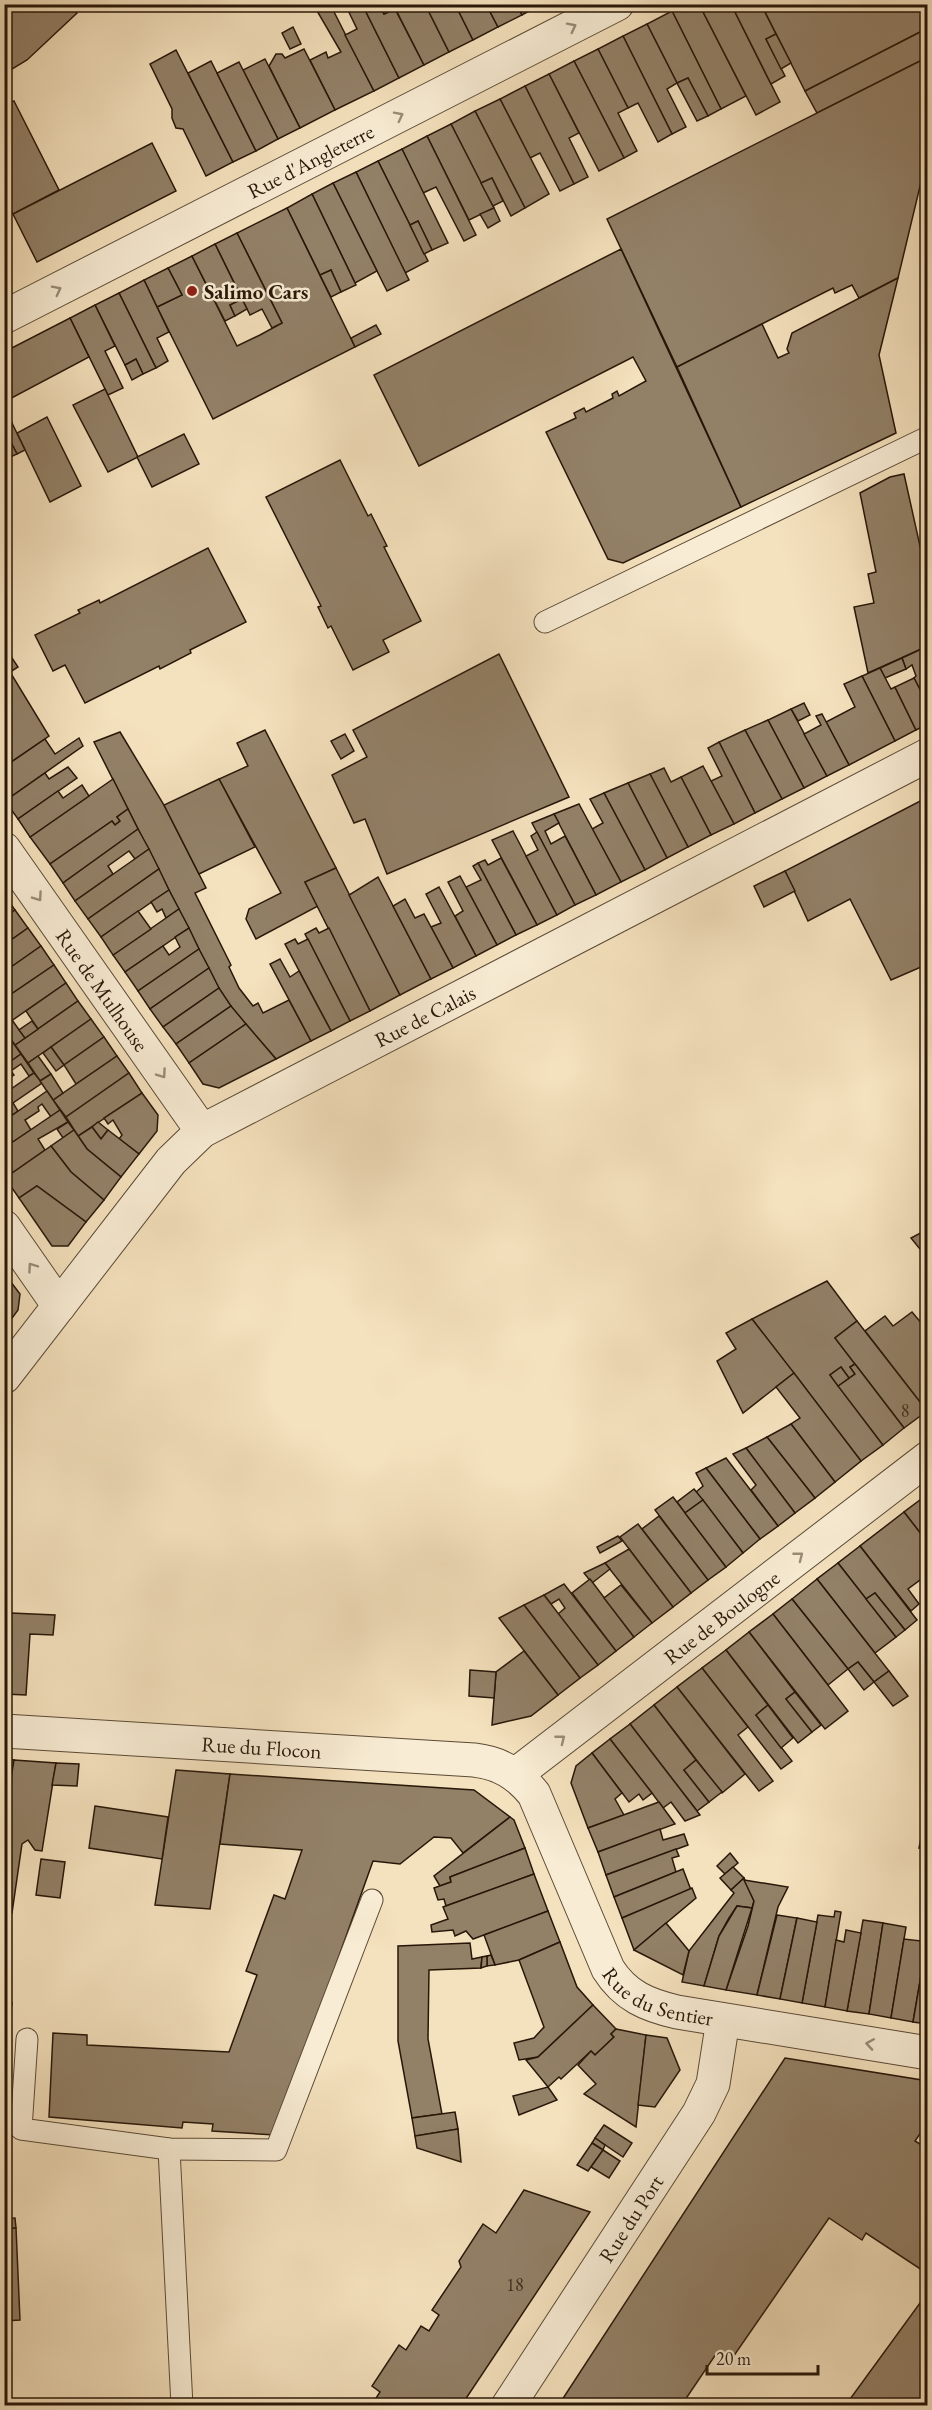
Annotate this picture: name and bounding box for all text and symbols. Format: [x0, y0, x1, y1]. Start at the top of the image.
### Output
one-way arrow [566, 23, 577, 34]
one-way arrow [392, 111, 403, 123]
street label: Rue d'Angleterre [243, 117, 378, 204]
place label: Salimo Cars [204, 278, 308, 305]
marker: Salimo Cars [185, 284, 199, 298]
one-way arrow [50, 286, 61, 297]
one-way arrow [31, 890, 42, 901]
street label: Rue de Mulhouse [50, 923, 155, 1056]
street label: Rue de Calais [370, 978, 480, 1053]
one-way arrow [155, 1067, 166, 1078]
one-way arrow [28, 1262, 39, 1273]
house number: 8 [901, 1399, 909, 1422]
one-way arrow [793, 1553, 804, 1564]
street label: Rue de Boulogne [658, 1564, 785, 1670]
street label: Rue du Flocon [201, 1730, 322, 1764]
one-way arrow [555, 1736, 566, 1747]
street label: Rue du Sentier [597, 1961, 715, 2031]
one-way arrow [865, 2038, 874, 2050]
street label: Rue du Port [592, 2169, 669, 2267]
house number: 18 [506, 2273, 524, 2296]
scale bar [707, 2338, 818, 2376]
text: 20 m [716, 2347, 751, 2370]

